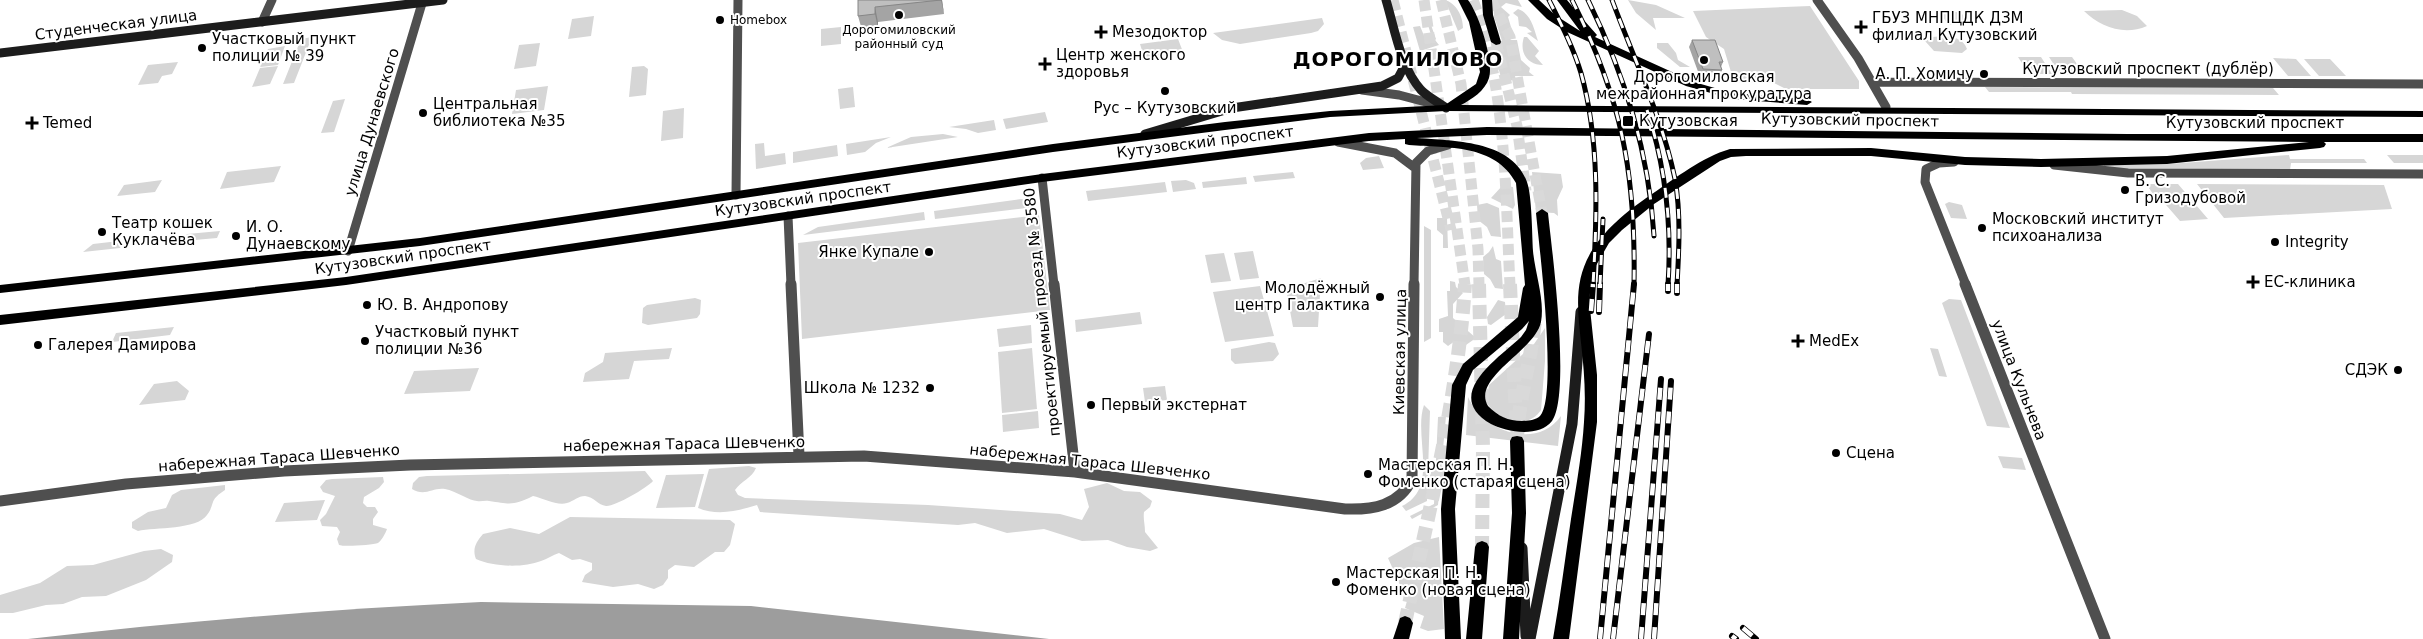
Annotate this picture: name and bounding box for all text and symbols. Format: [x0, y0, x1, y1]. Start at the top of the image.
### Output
street label: Студенческая улица [34, 6, 198, 44]
marker: Дорогомиловский районный суд [893, 9, 905, 21]
place label: ГБУЗ МНПЦДК ДЗМ филиал Кутузовский [1872, 9, 2037, 44]
place label: Homebox [730, 13, 787, 27]
marker: Homebox [714, 14, 726, 26]
marker: ГБУЗ МНПЦДК ДЗМ филиал Кутузовский [1854, 20, 1868, 34]
place label: Дорогомиловский районный суд [842, 23, 956, 51]
place label: Мезодоктор [1112, 23, 1207, 41]
marker: Мезодоктор [1094, 25, 1108, 39]
place label: Участковый пункт полиции № 39 [212, 30, 356, 65]
marker: Участковый пункт полиции № 39 [196, 42, 208, 54]
street label: улица Дунаевского [341, 46, 403, 198]
place label: Центр женского здоровья [1056, 46, 1186, 81]
district label: ДОРОГОМИЛОВО [1293, 47, 1503, 71]
marker: Дорогомиловская межрайонная прокуратура [1698, 54, 1710, 66]
marker: Центр женского здоровья [1038, 57, 1052, 71]
street label: Кутузовский проспект (дублёр) [2022, 60, 2274, 78]
place label: А. П. Хомичу [1875, 65, 1974, 83]
place label: Дорогомиловская межрайонная прокуратура [1596, 68, 1812, 103]
marker: А. П. Хомичу [1978, 68, 1990, 80]
marker: Рус – Кутузовский [1159, 85, 1171, 97]
place label: Центральная библиотека №35 [433, 95, 565, 130]
place label: Рус – Кутузовский [1093, 99, 1237, 117]
marker: Центральная библиотека №35 [417, 107, 429, 119]
street label: Кутузовский проспект [1761, 109, 1940, 131]
place label: Кутузовская [1639, 112, 1738, 130]
place label: Temed [42, 114, 92, 132]
marker: Кутузовская [1621, 114, 1635, 128]
street label: Кутузовский проспект [2166, 114, 2344, 132]
marker: Temed [25, 116, 39, 130]
street label: Кутузовский проспект [1115, 122, 1295, 162]
place label: В. С. Гризодубовой [2135, 172, 2246, 207]
street label: Кутузовский проспект [713, 178, 893, 220]
marker: В. С. Гризодубовой [2119, 184, 2131, 196]
street label: проектируемый проезд № 3580 [1020, 187, 1064, 437]
place label: Московский институт психоанализа [1992, 210, 2164, 245]
place label: Театр кошек Куклачёва [111, 214, 213, 249]
place label: И. О. Дунаевскому [246, 218, 350, 253]
marker: Московский институт психоанализа [1976, 222, 1988, 234]
marker: Театр кошек Куклачёва [96, 226, 108, 238]
marker: И. О. Дунаевскому [230, 230, 242, 242]
place label: Integrity [2285, 233, 2349, 251]
street label: Кутузовский проспект [313, 236, 493, 278]
marker: Integrity [2269, 236, 2281, 248]
place label: Янке Купале [818, 243, 919, 261]
marker: Янке Купале [923, 246, 935, 258]
place label: ЕС-клиника [2264, 273, 2356, 291]
marker: ЕС-клиника [2246, 275, 2260, 289]
place label: Молодёжный центр Галактика [1235, 279, 1370, 314]
street label: Киевская улица [1390, 289, 1410, 415]
marker: Молодёжный центр Галактика [1374, 291, 1386, 303]
place label: Ю. В. Андропову [377, 296, 509, 314]
marker: Ю. В. Андропову [361, 299, 373, 311]
street label: улица Кульнева [1988, 317, 2050, 443]
place label: Участковый пункт полиции №36 [375, 323, 519, 358]
place label: MedEx [1809, 332, 1859, 350]
marker: MedEx [1791, 334, 1805, 348]
marker: Участковый пункт полиции №36 [359, 335, 371, 347]
place label: Галерея Дамирова [48, 336, 196, 354]
marker: Галерея Дамирова [32, 339, 44, 351]
place label: СДЭК [2345, 361, 2388, 379]
marker: СДЭК [2392, 364, 2404, 376]
place label: Школа № 1232 [804, 379, 920, 397]
marker: Школа № 1232 [924, 382, 936, 394]
place label: Первый экстернат [1101, 396, 1247, 414]
marker: Первый экстернат [1085, 399, 1097, 411]
street label: набережная Тараса Шевченко [563, 433, 805, 455]
street label: набережная Тараса Шевченко [969, 440, 1211, 484]
street label: набережная Тараса Шевченко [158, 441, 400, 475]
place label: Сцена [1846, 444, 1895, 462]
marker: Сцена [1830, 447, 1842, 459]
place label: Мастерская П. Н. Фоменко (старая сцена) [1378, 456, 1571, 491]
marker: Мастерская П. Н. Фоменко (старая сцена) [1362, 468, 1374, 480]
place label: Мастерская П. Н. Фоменко (новая сцена) [1346, 564, 1531, 599]
marker: Мастерская П. Н. Фоменко (новая сцена) [1330, 576, 1342, 588]

